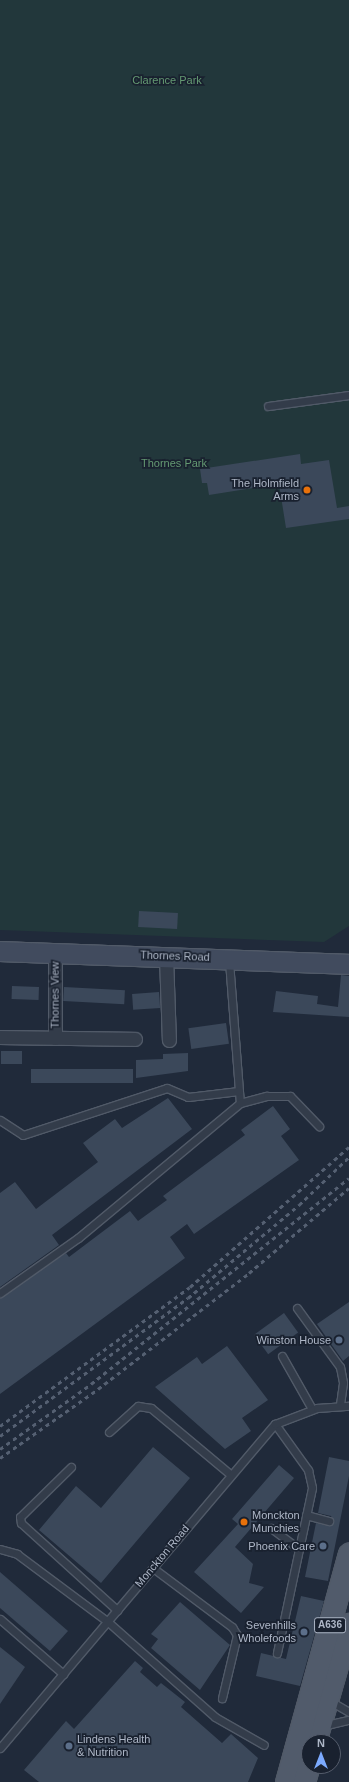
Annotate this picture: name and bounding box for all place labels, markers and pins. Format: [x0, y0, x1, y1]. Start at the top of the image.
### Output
place label: The Holmfield Arms [231, 477, 299, 503]
marker: The Holmfield Arms [302, 485, 312, 495]
place label: Winston House [256, 1333, 331, 1347]
marker: Winston House [334, 1335, 344, 1345]
place label: Monckton Munchies [252, 1509, 300, 1535]
marker: Monckton Munchies [239, 1517, 249, 1527]
place label: Phoenix Care [248, 1539, 315, 1553]
marker: Phoenix Care [318, 1541, 328, 1551]
place label: Sevenhills Wholefoods [238, 1619, 296, 1645]
marker: Sevenhills Wholefoods [299, 1627, 309, 1637]
place label: Lindens Health & Nutrition [77, 1733, 150, 1759]
marker: Lindens Health & Nutrition [64, 1741, 74, 1751]

